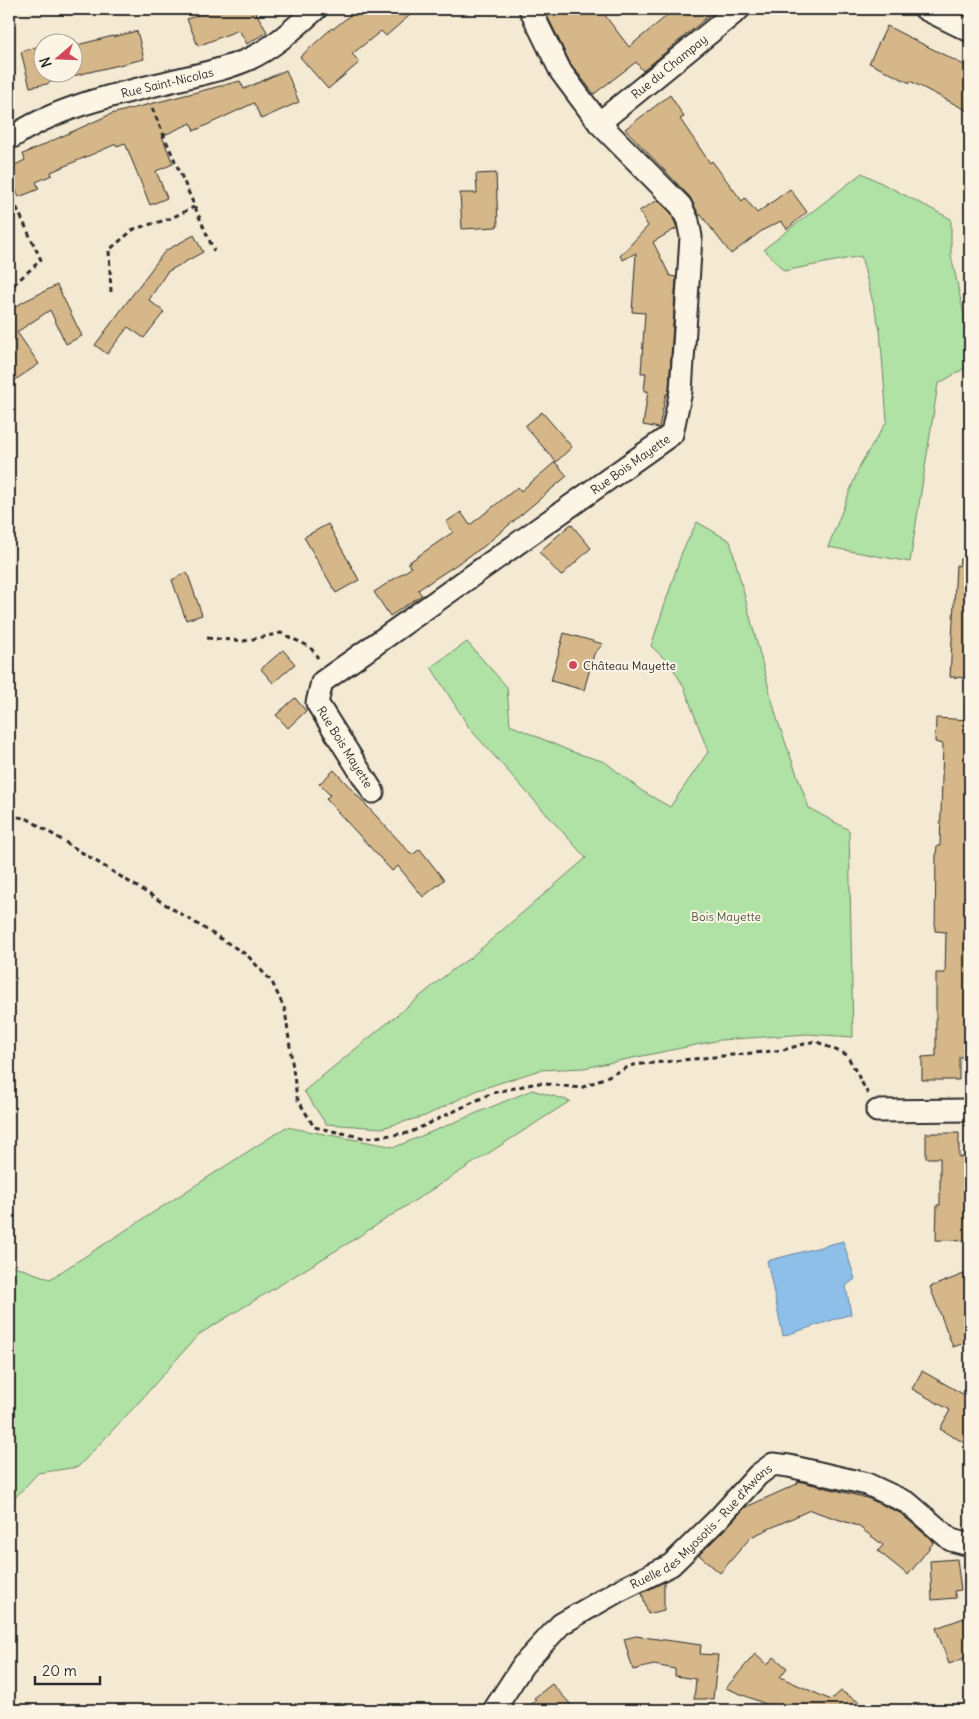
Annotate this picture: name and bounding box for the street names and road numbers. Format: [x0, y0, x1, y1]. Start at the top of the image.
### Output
street label: Rue du Champay [628, 31, 710, 102]
street label: Rue Saint-Nicolas [119, 64, 215, 101]
street label: Rue Bois Mayette [587, 431, 672, 497]
street label: Rue Bois Mayette [314, 703, 376, 791]
street label: Ruelle des Myosotis - Rue d'Awans [627, 1460, 775, 1592]

